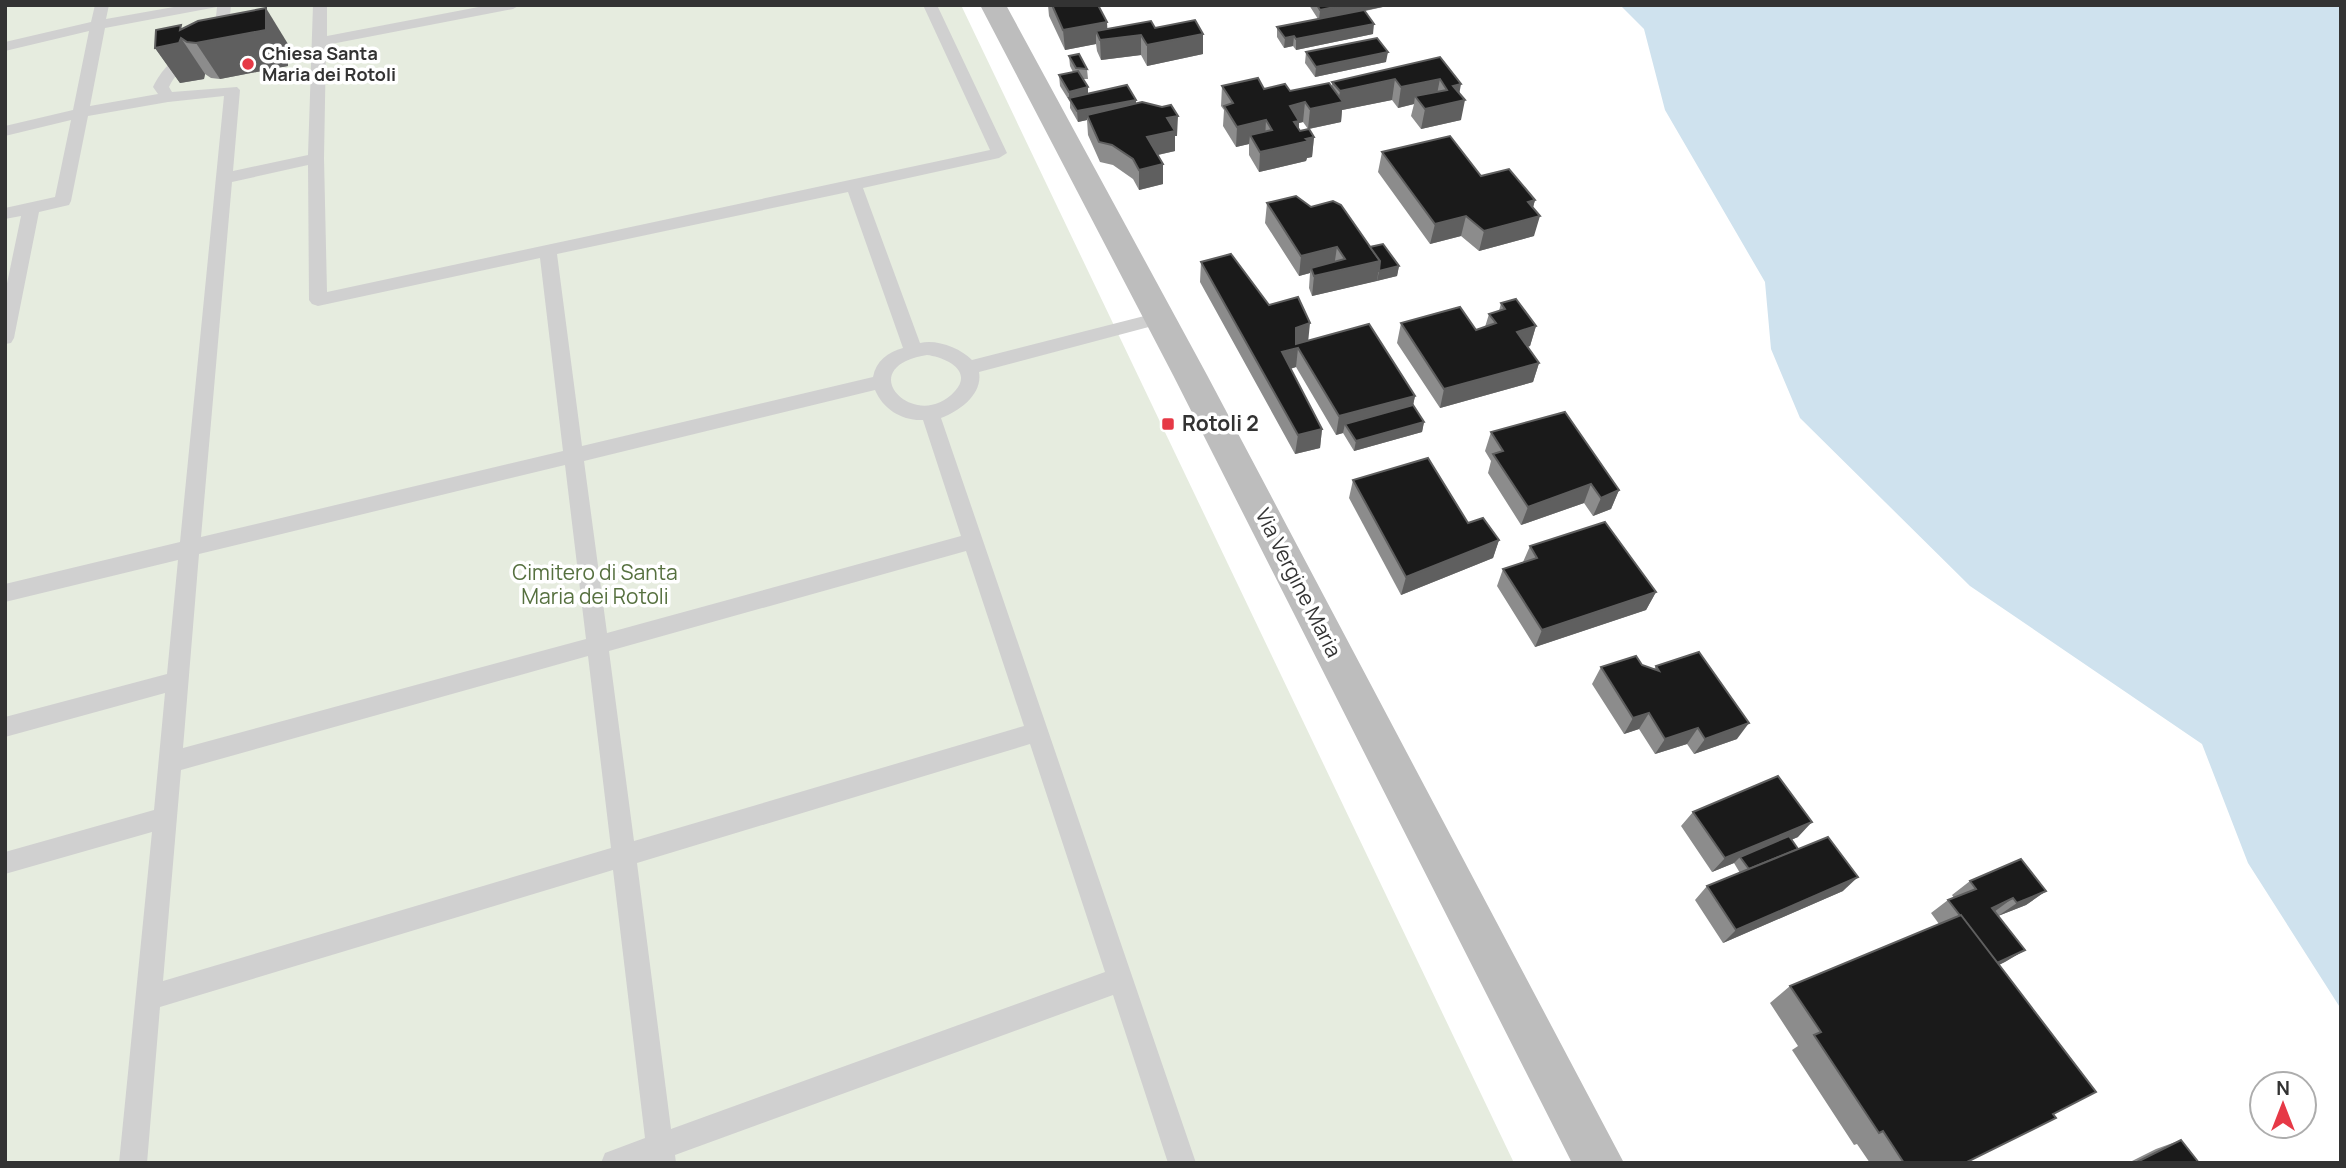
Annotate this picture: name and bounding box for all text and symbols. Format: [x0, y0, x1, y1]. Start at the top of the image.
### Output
place label: Chiesa Santa Maria dei Rotoli [262, 41, 396, 86]
marker: Chiesa Santa Maria dei Rotoli [240, 56, 256, 72]
place label: Rotoli 2 [1182, 409, 1259, 437]
marker: Rotoli 2 [1160, 416, 1176, 432]
street label: Via Vergine Maria [1249, 503, 1348, 662]
park label: Cimitero di Santa Maria dei Rotoli [512, 558, 678, 610]
north arrow [2248, 1070, 2318, 1140]
text: N [2276, 1075, 2290, 1101]

